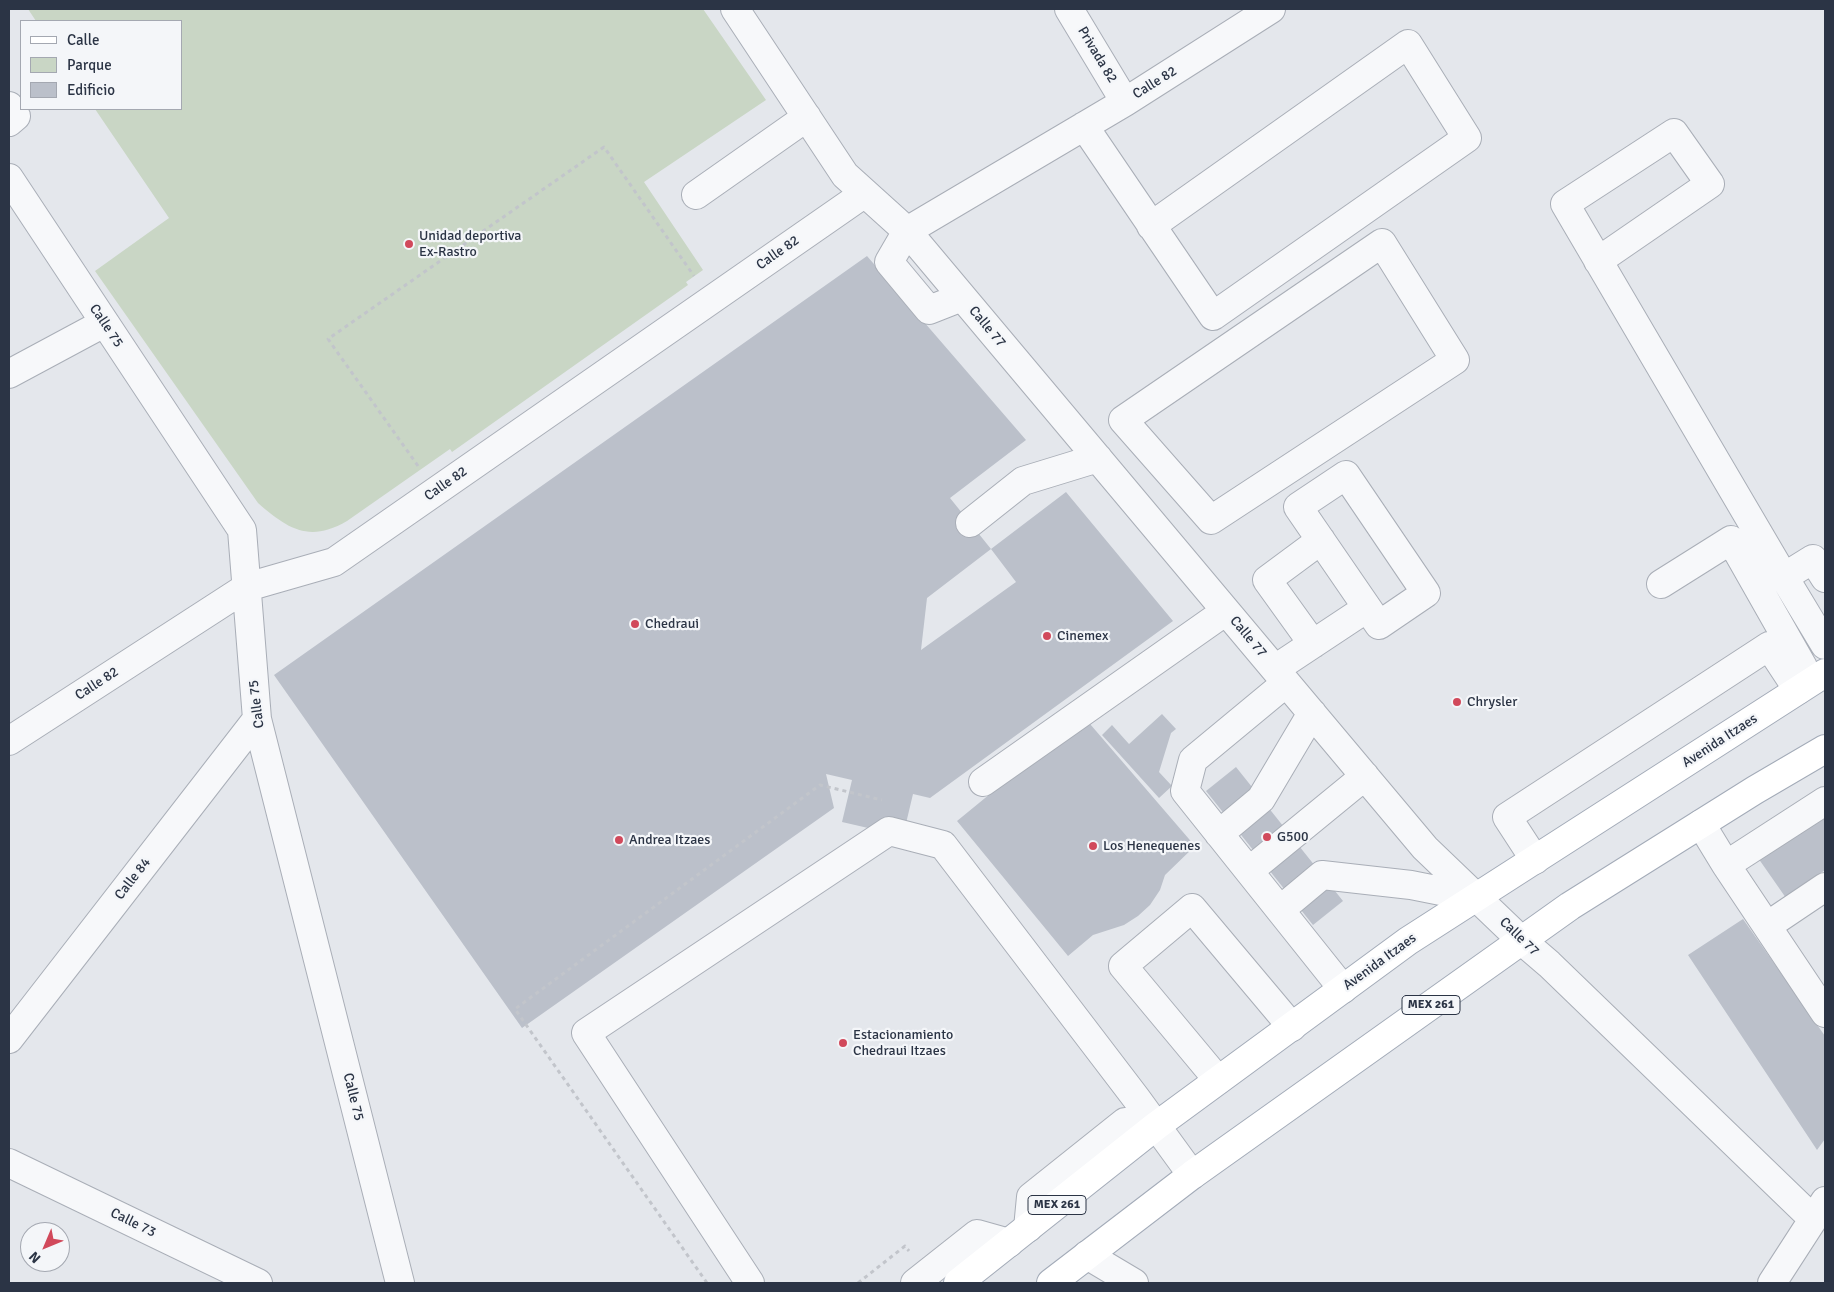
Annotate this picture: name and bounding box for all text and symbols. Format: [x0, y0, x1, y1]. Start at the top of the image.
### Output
legend [20, 20, 182, 110]
street label: Privada 82 [1074, 24, 1120, 86]
text: Calle [67, 31, 100, 49]
text: Parque [67, 56, 112, 74]
street label: Calle 82 [1130, 63, 1180, 103]
text: Edificio [67, 81, 115, 99]
place label: Unidad deportiva Ex-Rastro [419, 228, 521, 260]
street label: Calle 82 [753, 232, 803, 274]
marker: Unidad deportiva Ex-Rastro [403, 238, 415, 250]
street label: Calle 75 [85, 301, 127, 351]
street label: Calle 77 [965, 303, 1009, 351]
street label: Calle 82 [421, 463, 471, 505]
street label: Calle 77 [1226, 613, 1270, 661]
place label: Chedraui [645, 616, 699, 632]
marker: Chedraui [629, 618, 641, 630]
place label: Cinemex [1057, 628, 1108, 644]
marker: Cinemex [1041, 630, 1053, 642]
street label: Calle 82 [72, 664, 122, 704]
street label: Calle 75 [246, 679, 268, 729]
place label: Chrysler [1467, 694, 1517, 710]
marker: Chrysler [1451, 696, 1463, 708]
street label: Avenida Itzaes [1679, 710, 1761, 772]
place label: G500 [1277, 829, 1309, 845]
marker: G500 [1261, 831, 1273, 843]
place label: Andrea Itzaes [629, 832, 710, 848]
marker: Andrea Itzaes [613, 834, 625, 846]
place label: Los Henequenes [1103, 838, 1200, 854]
marker: Los Henequenes [1087, 840, 1099, 852]
street label: Calle 84 [111, 855, 155, 903]
street label: Calle 77 [1496, 914, 1542, 960]
street label: Avenida Itzaes [1340, 930, 1420, 994]
road number: MEX 261 [1402, 996, 1460, 1014]
place label: Estacionamiento Chedraui Itzaes [853, 1027, 953, 1060]
marker: Estacionamiento Chedraui Itzaes [837, 1037, 849, 1049]
street label: Calle 75 [339, 1071, 367, 1123]
road number: MEX 261 [1028, 1196, 1086, 1214]
street label: Calle 73 [107, 1205, 159, 1241]
north arrow [20, 1222, 70, 1272]
text: N [25, 1248, 44, 1267]

